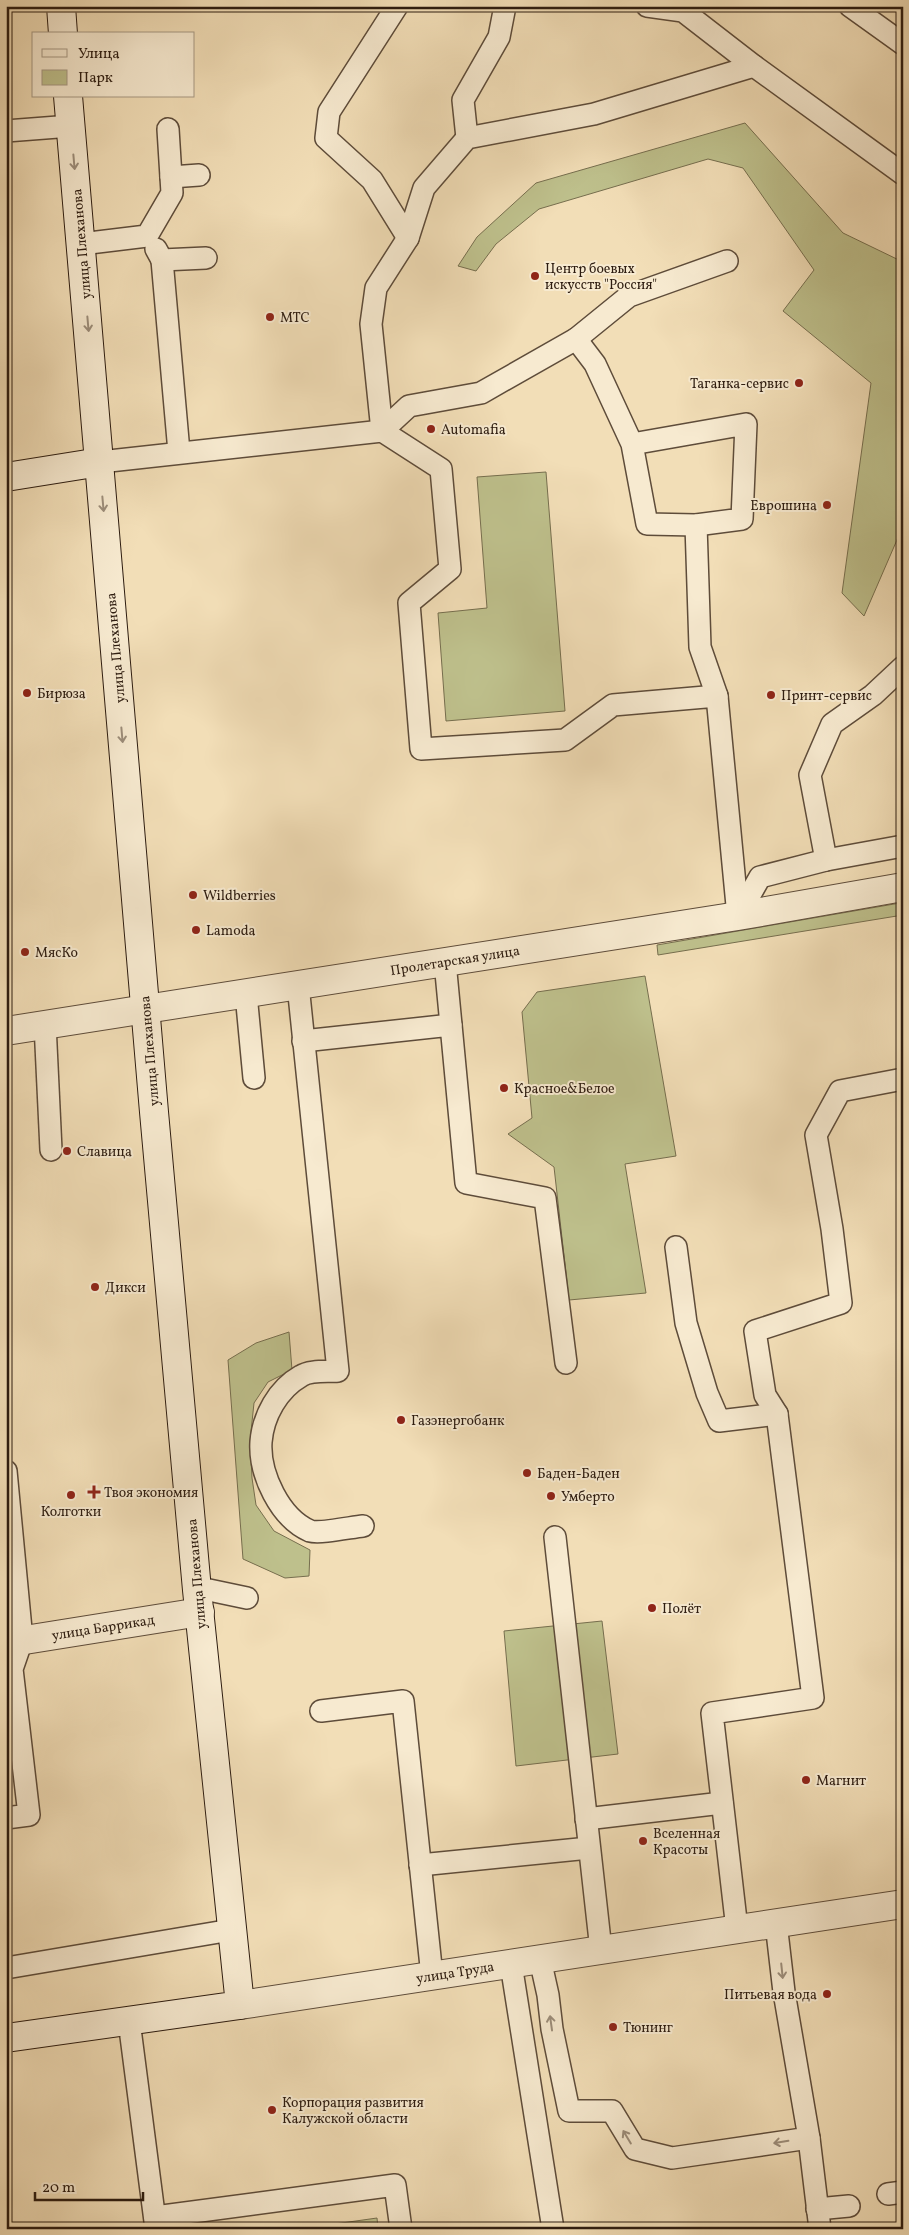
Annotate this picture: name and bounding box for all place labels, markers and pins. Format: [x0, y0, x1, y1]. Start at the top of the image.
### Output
place label: Центр боевых искусств "Россия" [545, 260, 657, 295]
marker: Центр боевых искусств "Россия" [529, 270, 541, 282]
place label: МТС [280, 309, 310, 328]
marker: МТС [264, 311, 276, 323]
place label: Таганка-сервис [690, 375, 789, 394]
marker: Таганка-сервис [793, 377, 805, 389]
place label: Automafia [441, 421, 506, 440]
marker: Automafia [425, 423, 437, 435]
place label: Еврошина [750, 497, 817, 516]
marker: Еврошина [821, 499, 833, 511]
place label: Бирюза [37, 685, 86, 704]
marker: Бирюза [21, 687, 33, 699]
place label: Принт-сервис [781, 687, 872, 706]
marker: Принт-сервис [765, 689, 777, 701]
place label: Wildberries [203, 887, 276, 906]
marker: Wildberries [187, 889, 199, 901]
place label: Lamoda [206, 922, 256, 941]
marker: Lamoda [190, 924, 202, 936]
place label: МясКо [35, 944, 78, 963]
marker: МясКо [19, 946, 31, 958]
place label: Красное&Белое [514, 1080, 615, 1099]
marker: Красное&Белое [498, 1082, 510, 1094]
place label: Славица [77, 1143, 132, 1162]
marker: Славица [61, 1145, 73, 1157]
place label: Дикси [105, 1279, 146, 1298]
marker: Дикси [89, 1281, 101, 1293]
place label: Газэнергобанк [411, 1412, 505, 1431]
marker: Газэнергобанк [395, 1414, 407, 1426]
place label: Баден-Баден [537, 1465, 620, 1484]
marker: Баден-Баден [521, 1467, 533, 1479]
place label: Твоя экономия [104, 1484, 198, 1503]
marker: Твоя экономия [88, 1486, 100, 1498]
place label: Умберто [561, 1488, 615, 1507]
marker: Колготки [65, 1489, 77, 1501]
marker: Умберто [545, 1490, 557, 1502]
place label: Колготки [41, 1503, 102, 1522]
place label: Полёт [662, 1600, 701, 1619]
marker: Полёт [646, 1602, 658, 1614]
place label: Магнит [816, 1772, 866, 1791]
marker: Магнит [800, 1774, 812, 1786]
place label: Вселенная Красоты [653, 1825, 720, 1860]
marker: Вселенная Красоты [637, 1835, 649, 1847]
place label: Питьевая вода [724, 1986, 817, 2005]
marker: Питьевая вода [821, 1988, 833, 2000]
place label: Тюнинг [623, 2019, 673, 2038]
marker: Тюнинг [607, 2021, 619, 2033]
place label: Корпорация развития Калужской области [282, 2094, 424, 2129]
marker: Корпорация развития Калужской области [266, 2104, 278, 2116]

